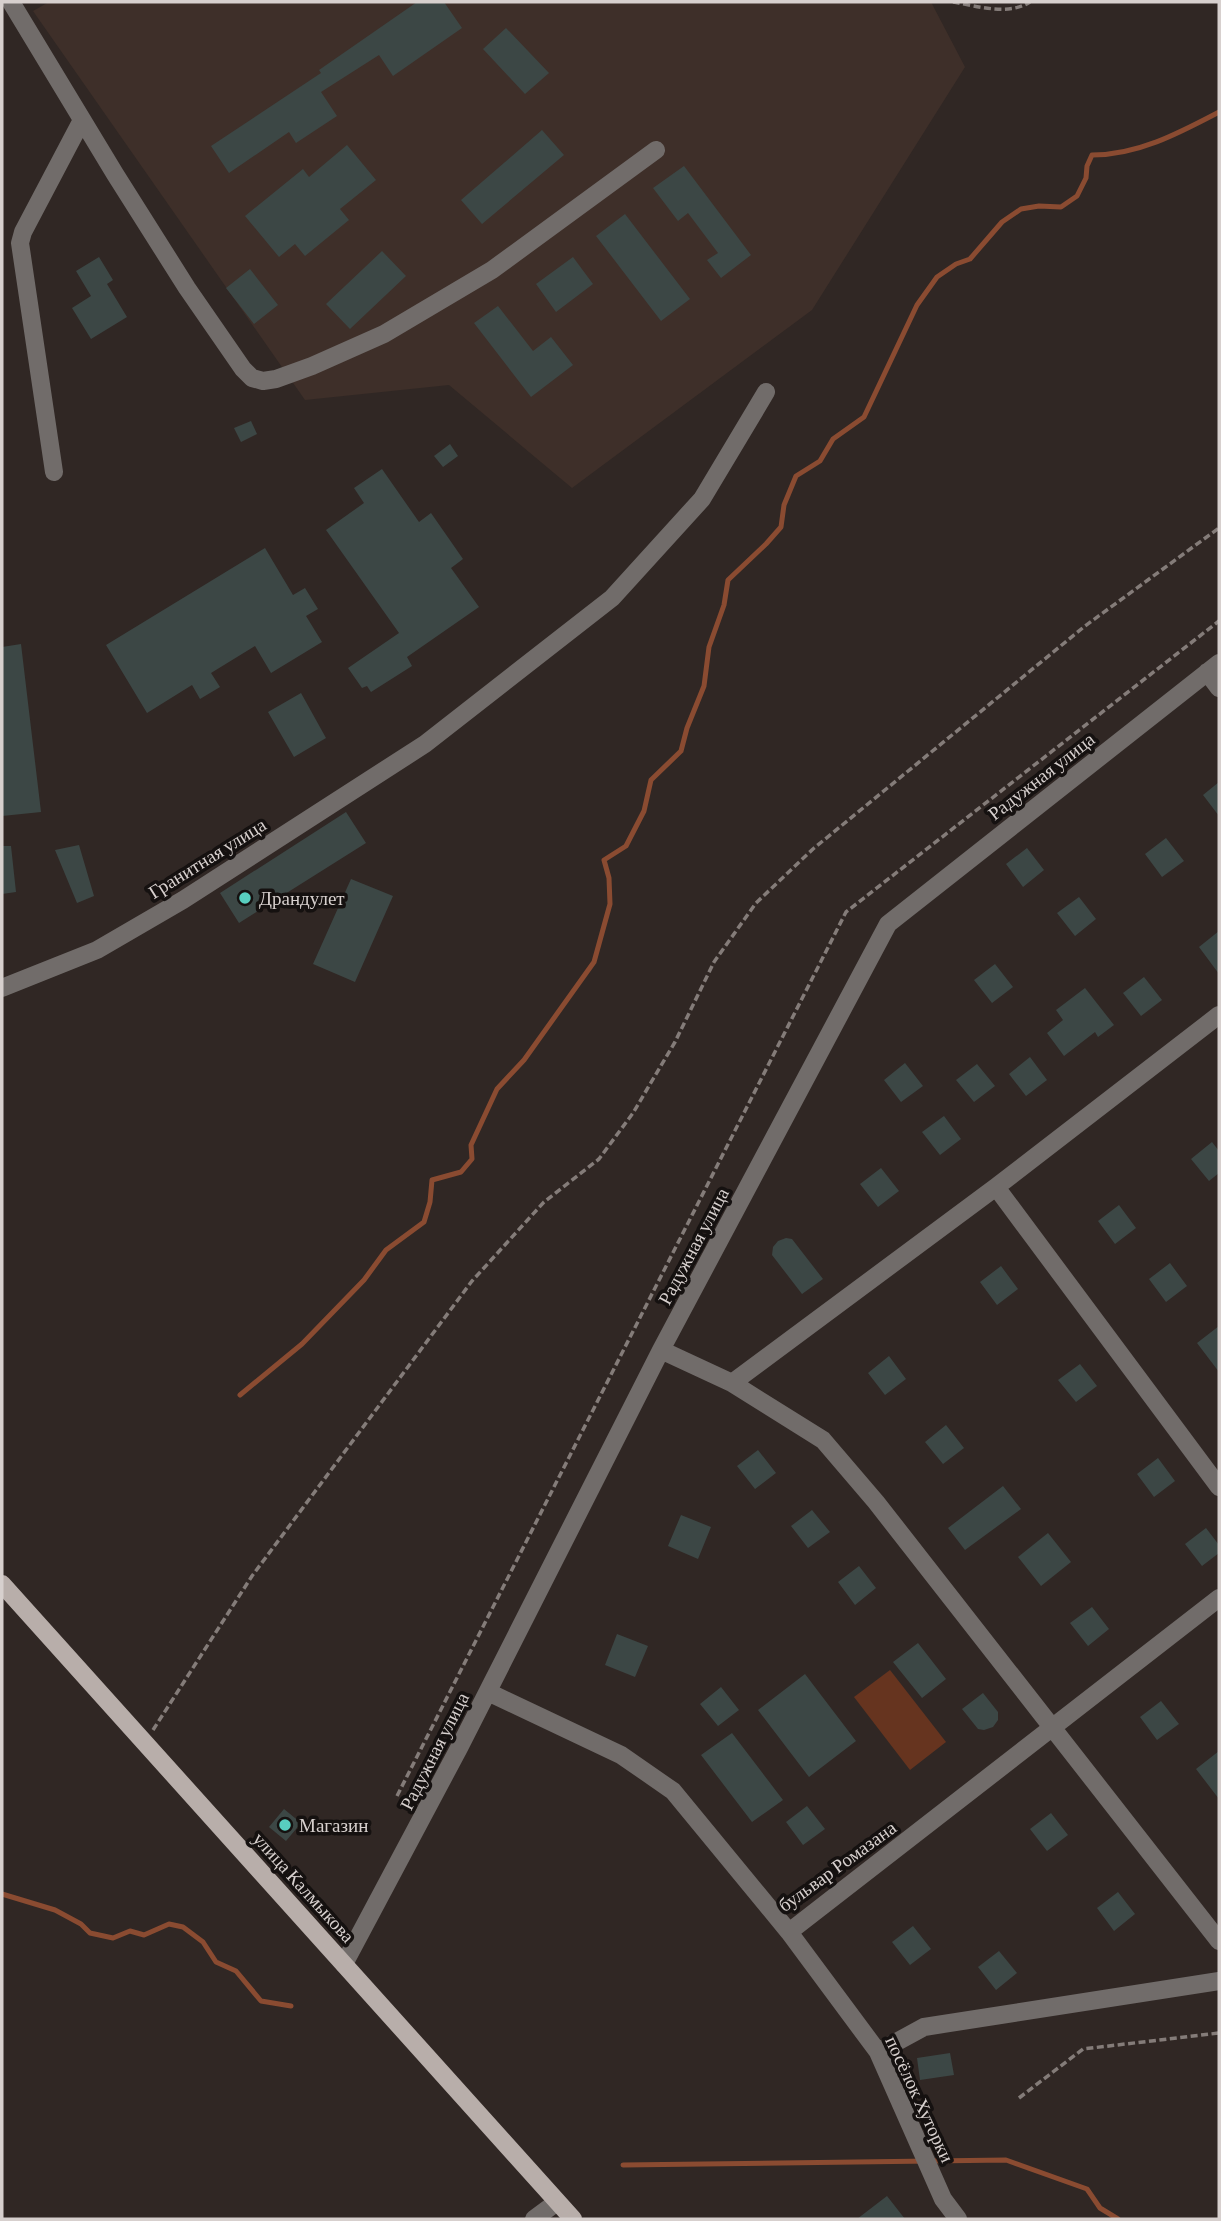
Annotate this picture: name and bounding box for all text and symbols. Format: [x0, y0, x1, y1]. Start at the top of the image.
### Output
street label: Радужная улица [984, 728, 1099, 824]
street label: Гранитная улица [145, 814, 270, 903]
place label: Драндулет [259, 888, 345, 909]
marker: Драндулет [237, 890, 253, 906]
street label: Радужная улица [654, 1184, 733, 1308]
street label: Радужная улица [396, 1689, 473, 1813]
place label: Магазин [299, 1815, 368, 1836]
street label: бульвар Ромазана [774, 1816, 901, 1916]
marker: Магазин [277, 1817, 293, 1833]
street label: улица Калмыкова [249, 1828, 359, 1947]
street label: посёлок Хуторки [881, 2033, 958, 2166]

